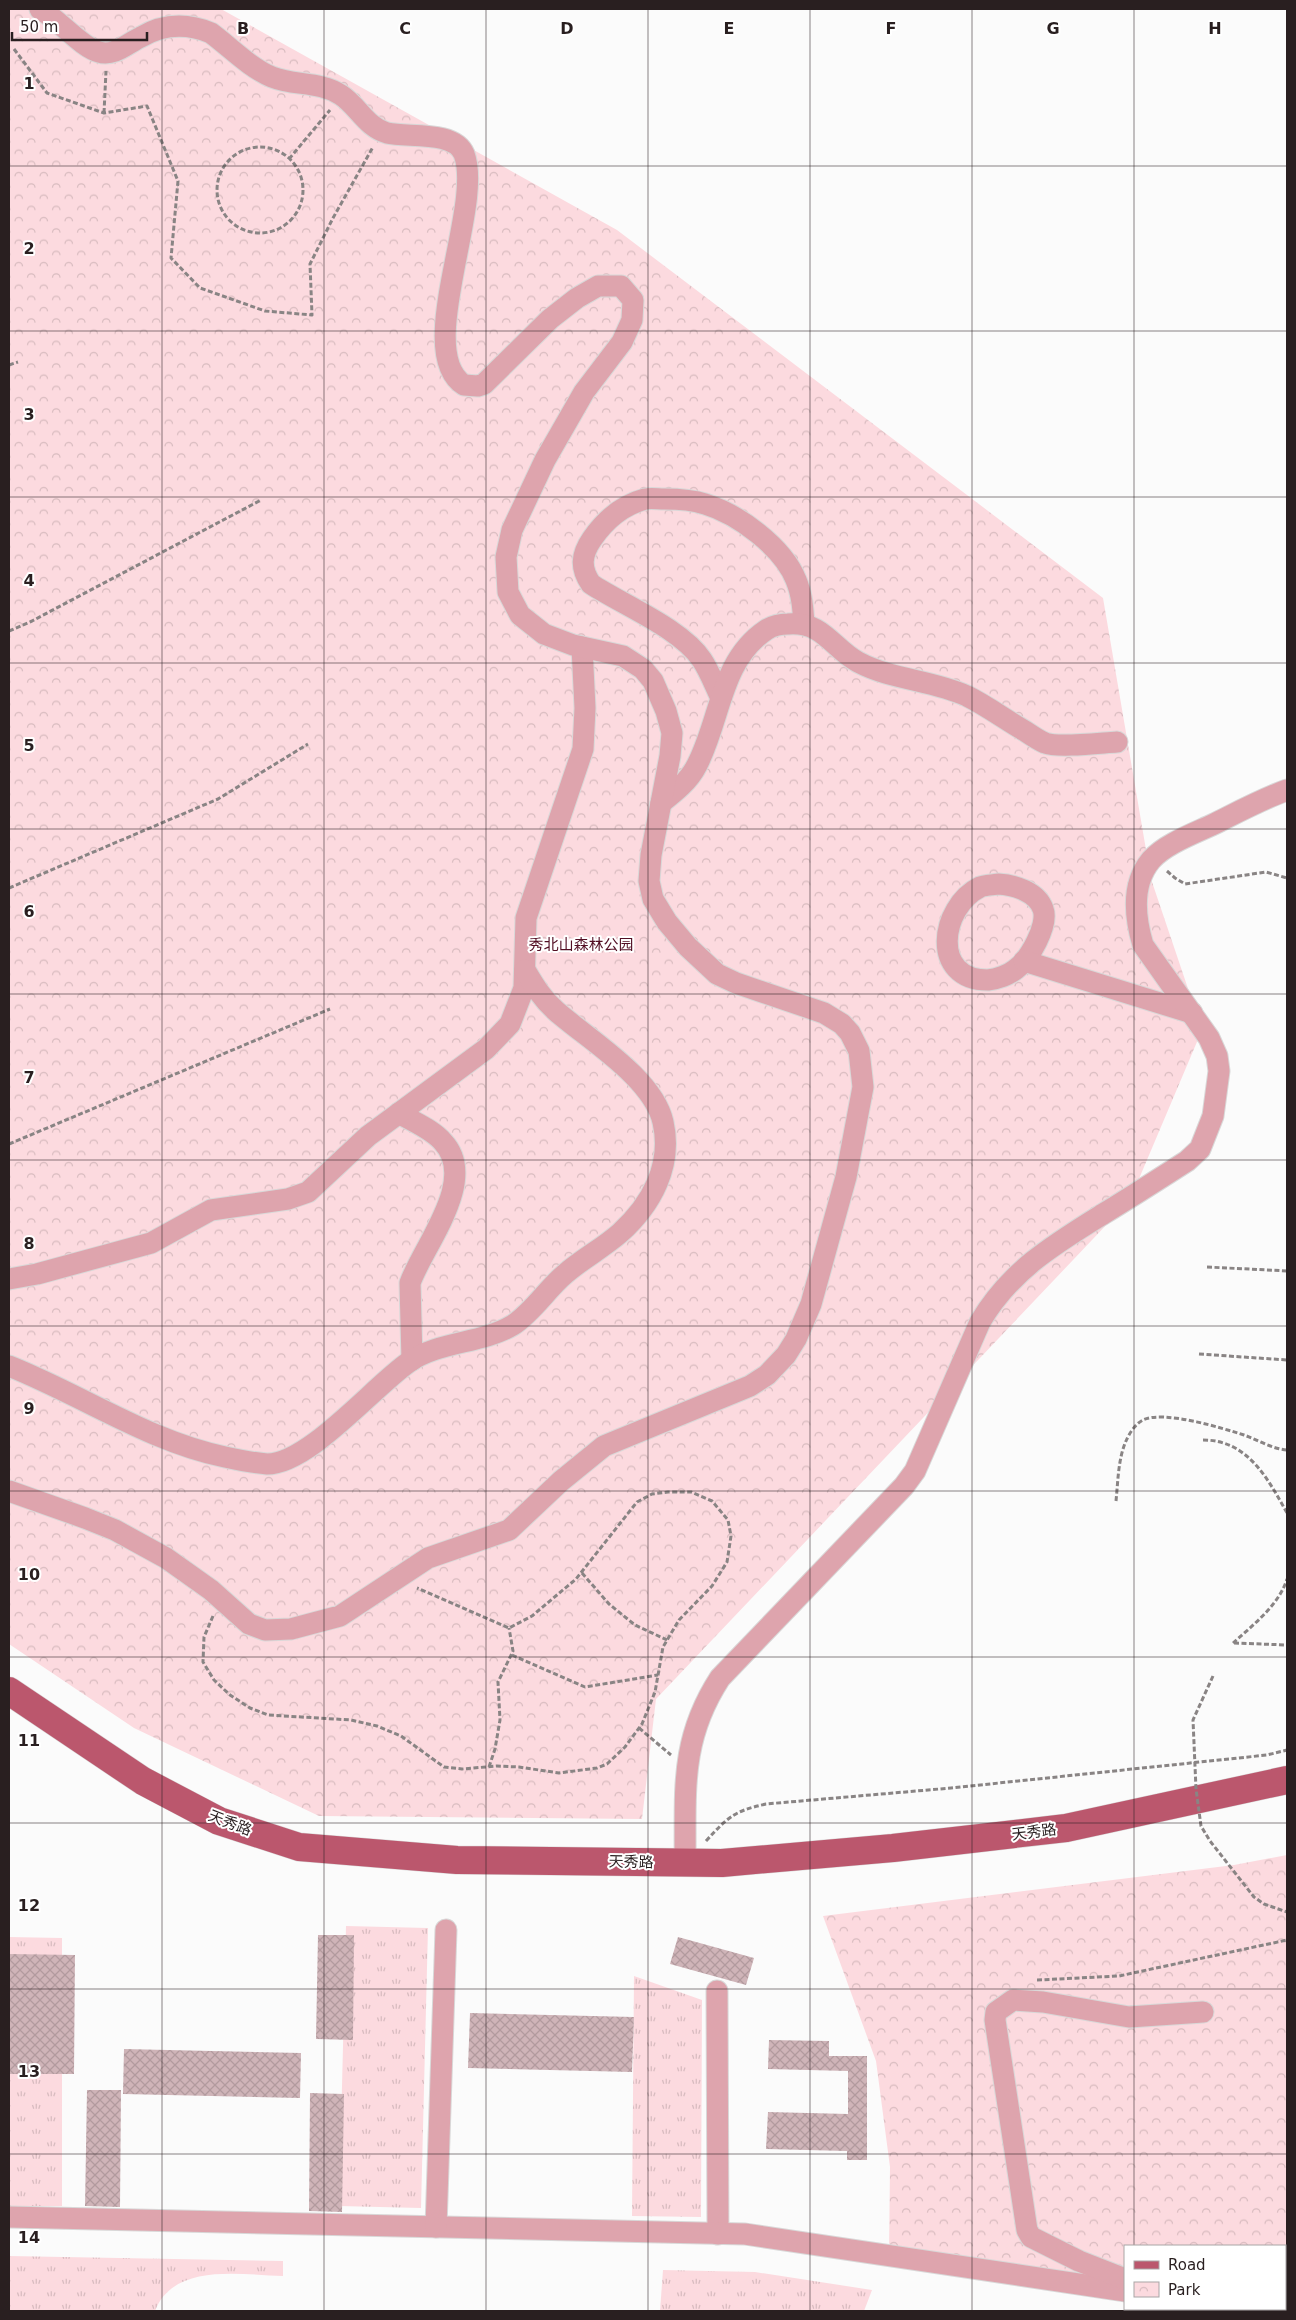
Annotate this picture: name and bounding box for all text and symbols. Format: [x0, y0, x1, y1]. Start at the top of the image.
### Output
scale bar [12, 10, 148, 42]
text: 50 m [20, 18, 58, 36]
text: B [237, 19, 249, 38]
text: C [399, 19, 411, 38]
text: D [560, 19, 574, 38]
text: E [724, 19, 734, 38]
text: F [886, 19, 896, 38]
text: G [1046, 19, 1060, 38]
text: H [1208, 19, 1222, 38]
text: 1 [23, 74, 35, 93]
text: 2 [23, 239, 35, 258]
text: 3 [23, 405, 35, 424]
text: 4 [23, 571, 35, 590]
text: 5 [23, 736, 35, 755]
text: 6 [23, 902, 35, 921]
park label: 秀北山森林公园 [528, 936, 634, 954]
text: 7 [23, 1068, 35, 1087]
text: 8 [23, 1234, 35, 1253]
text: 9 [23, 1399, 35, 1418]
text: 10 [18, 1565, 40, 1584]
text: 11 [18, 1731, 40, 1750]
street label: 天秀路 [206, 1807, 254, 1839]
street label: 天秀路 [1011, 1820, 1057, 1844]
street label: 天秀路 [608, 1853, 654, 1871]
text: 12 [18, 1896, 40, 1915]
text: 13 [18, 2062, 40, 2081]
text: 14 [18, 2228, 40, 2247]
legend [1124, 2245, 1286, 2310]
text: Road [1168, 2256, 1206, 2274]
text: Park [1168, 2281, 1201, 2299]

